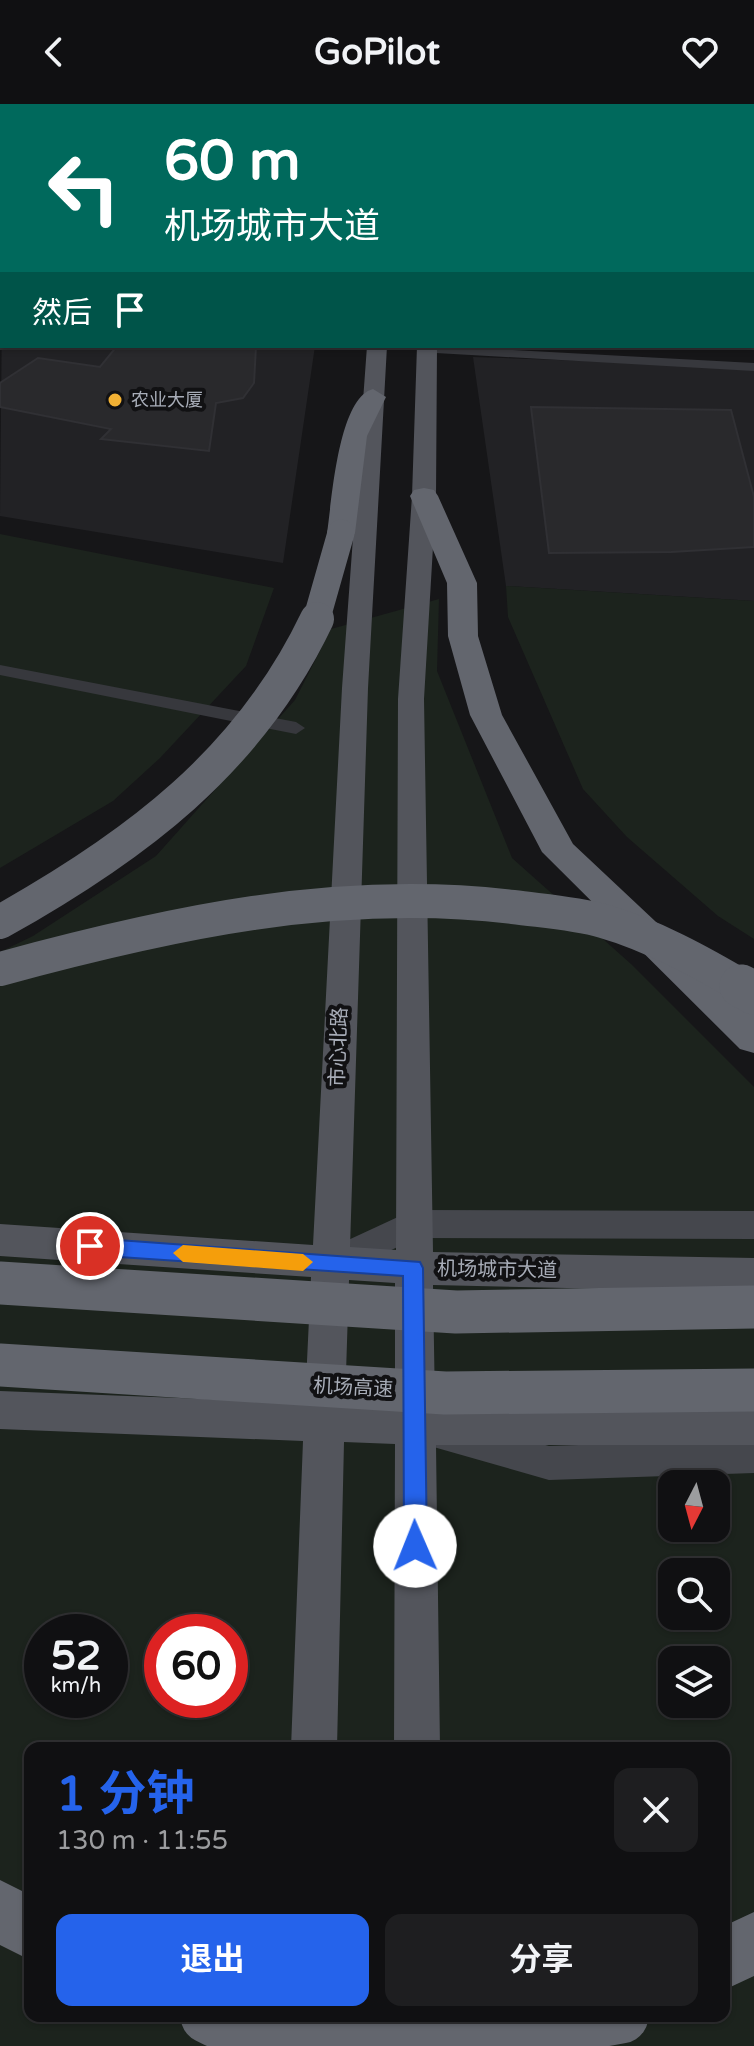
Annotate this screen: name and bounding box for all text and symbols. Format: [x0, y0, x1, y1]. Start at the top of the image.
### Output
icon: back [32, 30, 76, 74]
icon: heart [678, 30, 722, 74]
text: GoPilot [314, 31, 440, 74]
text: 60 m [164, 128, 300, 195]
icon: left [32, 136, 136, 240]
text: 机场城市大道 [164, 205, 380, 248]
icon: arrive [108, 288, 152, 332]
text: 然后 [32, 295, 92, 332]
place label: 农业大厦 [131, 389, 203, 411]
marker: 农业大厦 [106, 391, 124, 409]
street label: 市心北路 [326, 1007, 352, 1087]
pin [56, 1212, 124, 1280]
icon: arrive [68, 1224, 112, 1268]
street label: 机场城市大道 [437, 1257, 557, 1283]
street label: 机场高速 [312, 1374, 394, 1402]
north arrow [658, 1470, 730, 1542]
map controls [658, 1470, 730, 1718]
position arrow [373, 1504, 457, 1588]
button: search [658, 1558, 730, 1630]
speed limit sign: 60 [144, 1614, 248, 1718]
text: 52 [51, 1632, 101, 1680]
button: layers [658, 1646, 730, 1718]
text: km/h [51, 1674, 101, 1698]
text: 1 分钟 [56, 1766, 195, 1824]
button: close [614, 1768, 698, 1852]
text: 130 m · 11:55 [56, 1825, 228, 1856]
button: 退出 [56, 1914, 369, 2006]
button: 分享 [385, 1914, 698, 2006]

